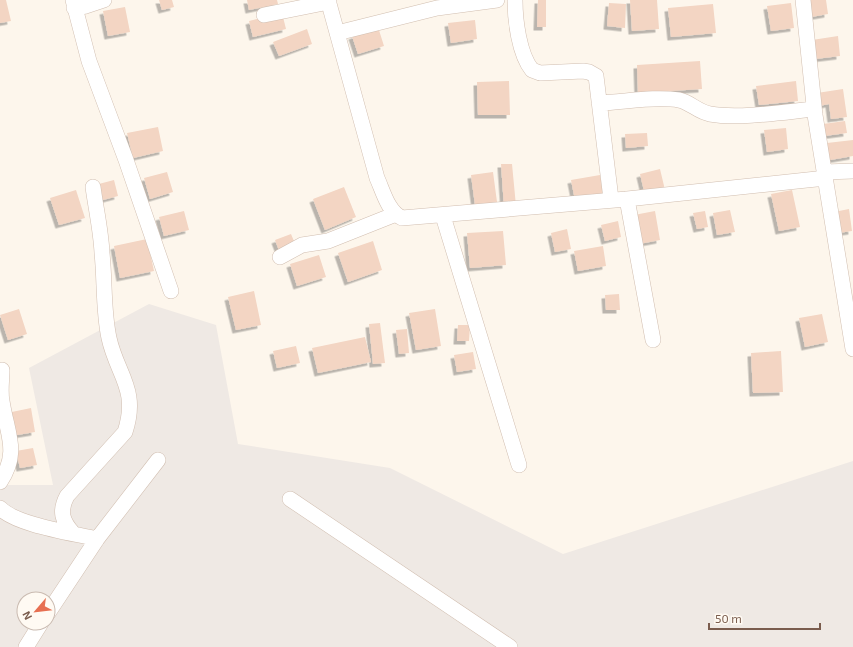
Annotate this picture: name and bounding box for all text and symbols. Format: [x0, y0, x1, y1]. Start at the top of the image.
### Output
north arrow [16, 591, 56, 631]
scale bar [709, 605, 820, 631]
text: N [19, 609, 34, 622]
text: 50 m [715, 611, 742, 625]

